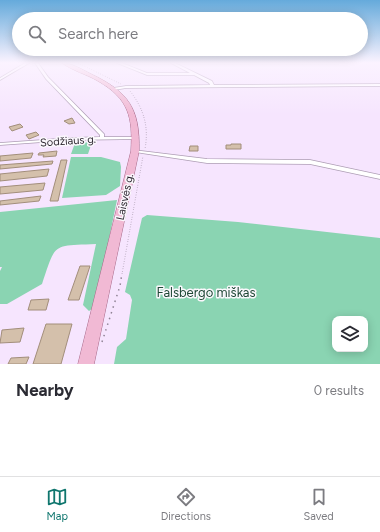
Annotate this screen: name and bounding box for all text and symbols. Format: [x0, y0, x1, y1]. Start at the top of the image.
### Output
search box [12, 12, 368, 56]
icon: search [26, 23, 48, 45]
text: Search here [58, 25, 138, 43]
street label: Sodžiaus g. [40, 133, 96, 149]
street label: Laisvės g. [114, 173, 136, 221]
park label: Falsbergo miškas [156, 285, 256, 300]
map controls [332, 316, 368, 352]
button: layers [332, 316, 368, 352]
text: Nearby [16, 380, 74, 400]
text: 0 results [314, 383, 364, 398]
tab: Map [46, 486, 68, 523]
tab: Directions [161, 486, 211, 523]
tab: Saved [303, 486, 334, 523]

